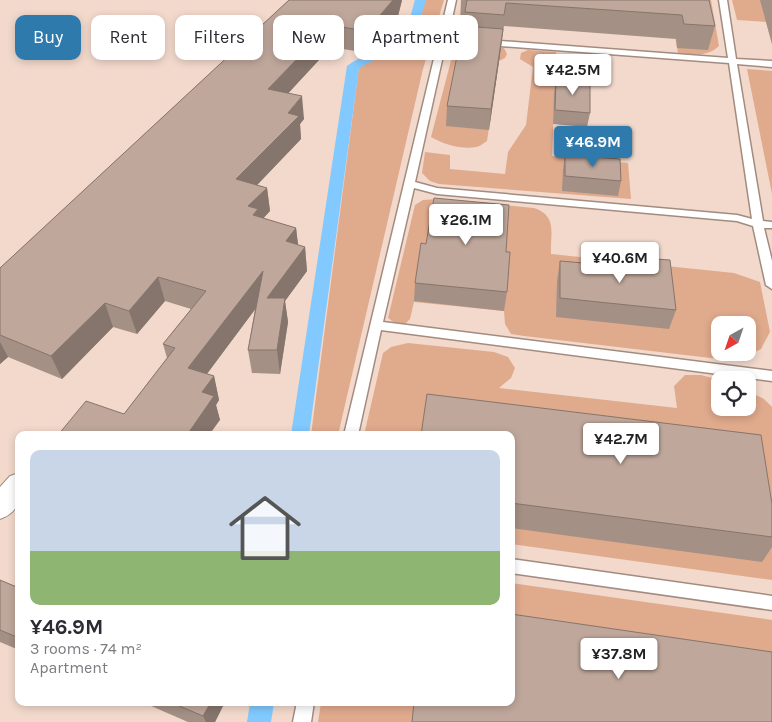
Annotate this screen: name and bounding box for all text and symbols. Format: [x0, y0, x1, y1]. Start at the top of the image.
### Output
chip: Buy [15, 15, 81, 60]
chip: Rent [91, 15, 165, 60]
chip: Filters [175, 15, 263, 60]
chip: New [273, 15, 344, 60]
chip: Apartment [354, 15, 478, 60]
pin: ¥42.5M [532, 54, 614, 96]
text: ¥42.5M [545, 60, 601, 79]
pin: ¥46.9M [552, 126, 634, 168]
text: ¥46.9M [565, 132, 621, 151]
pin: ¥26.1M [425, 204, 507, 246]
text: ¥26.1M [440, 210, 492, 229]
pin: ¥40.6M [579, 242, 661, 284]
text: ¥40.6M [592, 248, 648, 267]
north arrow [711, 316, 756, 361]
map controls [711, 316, 756, 416]
button: locate [711, 371, 756, 416]
pin: ¥42.7M [580, 422, 662, 465]
text: ¥42.7M [594, 429, 648, 448]
icon: home [220, 483, 310, 573]
text: ¥46.9M [30, 615, 103, 639]
pin: ¥37.8M [578, 638, 660, 680]
text: 3 rooms · 74 m² [30, 639, 142, 658]
text: ¥37.8M [591, 644, 647, 663]
text: Apartment [30, 658, 108, 677]

